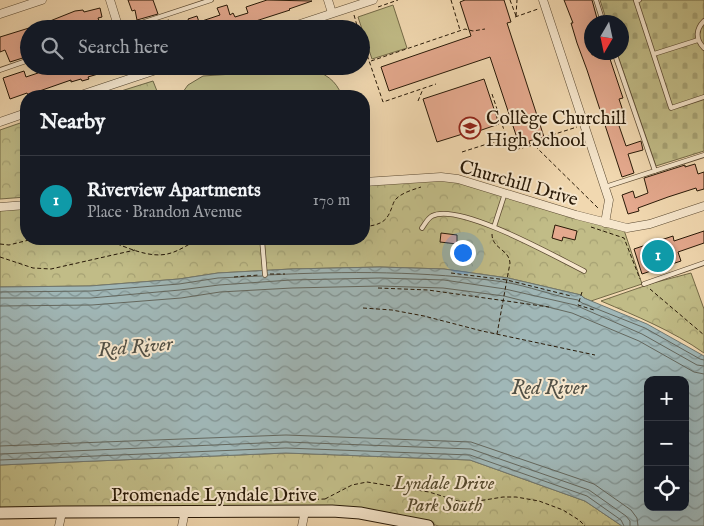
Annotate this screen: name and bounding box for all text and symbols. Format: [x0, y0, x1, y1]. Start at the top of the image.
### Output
north arrow [584, 15, 629, 60]
search box [20, 20, 370, 75]
icon: search [38, 34, 66, 62]
text: Search here [78, 36, 169, 60]
place label: Collège Churchill High School [486, 107, 627, 153]
text: Nearby [40, 109, 105, 136]
school or university icon: Collège Churchill High School [458, 116, 482, 140]
street label: Churchill Drive [456, 155, 581, 212]
text: Riverview Apartments [87, 179, 261, 203]
text: 1 [53, 191, 59, 211]
text: 170 m [313, 191, 350, 211]
text: Place · Brandon Avenue [87, 203, 242, 223]
pin: 1 [642, 237, 674, 275]
your location [450, 240, 476, 266]
water label: Red River [97, 332, 175, 363]
water label: Red River [512, 376, 588, 401]
map controls [644, 376, 689, 511]
button: + [644, 376, 689, 421]
button: − [644, 421, 689, 466]
button: locate [644, 466, 689, 511]
park label: Lyndale Drive Park South [393, 472, 495, 518]
street label: Promenade Lyndale Drive [111, 484, 317, 508]

